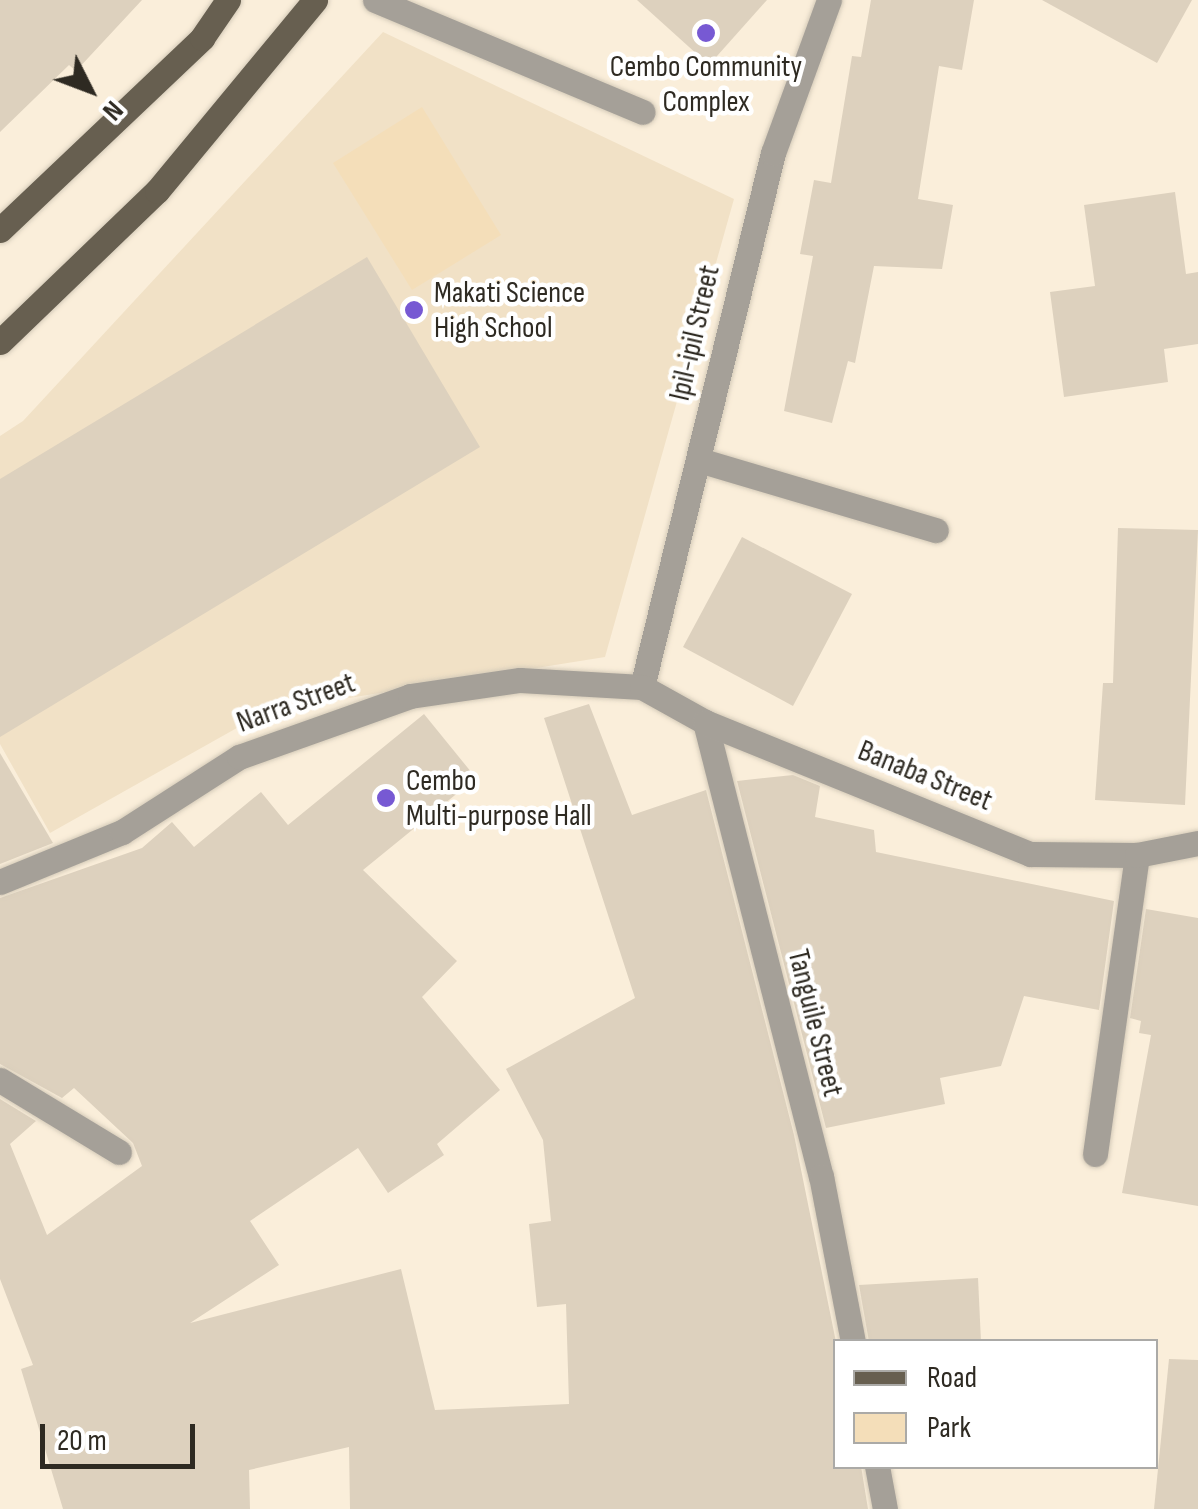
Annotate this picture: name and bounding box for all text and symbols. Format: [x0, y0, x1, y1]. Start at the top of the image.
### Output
marker: Cembo Community Complex [695, 22, 717, 44]
north arrow [40, 40, 140, 140]
place label: Cembo Community Complex [610, 49, 802, 120]
text: N [95, 94, 130, 127]
street label: Ipil-ipil Street [662, 262, 728, 404]
place label: Makati Science High School [434, 275, 585, 346]
marker: Makati Science High School [403, 299, 425, 321]
street label: Narra Street [232, 665, 360, 741]
street label: Banaba Street [853, 733, 997, 819]
place label: Cembo Multi-purpose Hall [406, 763, 592, 834]
marker: Cembo Multi-purpose Hall [375, 787, 397, 809]
street label: Tanguile Street [779, 946, 851, 1100]
legend [833, 1339, 1158, 1469]
text: Road [927, 1360, 977, 1396]
scale bar [45, 1404, 200, 1466]
text: Park [927, 1410, 971, 1446]
text: 20 m [57, 1423, 107, 1459]

